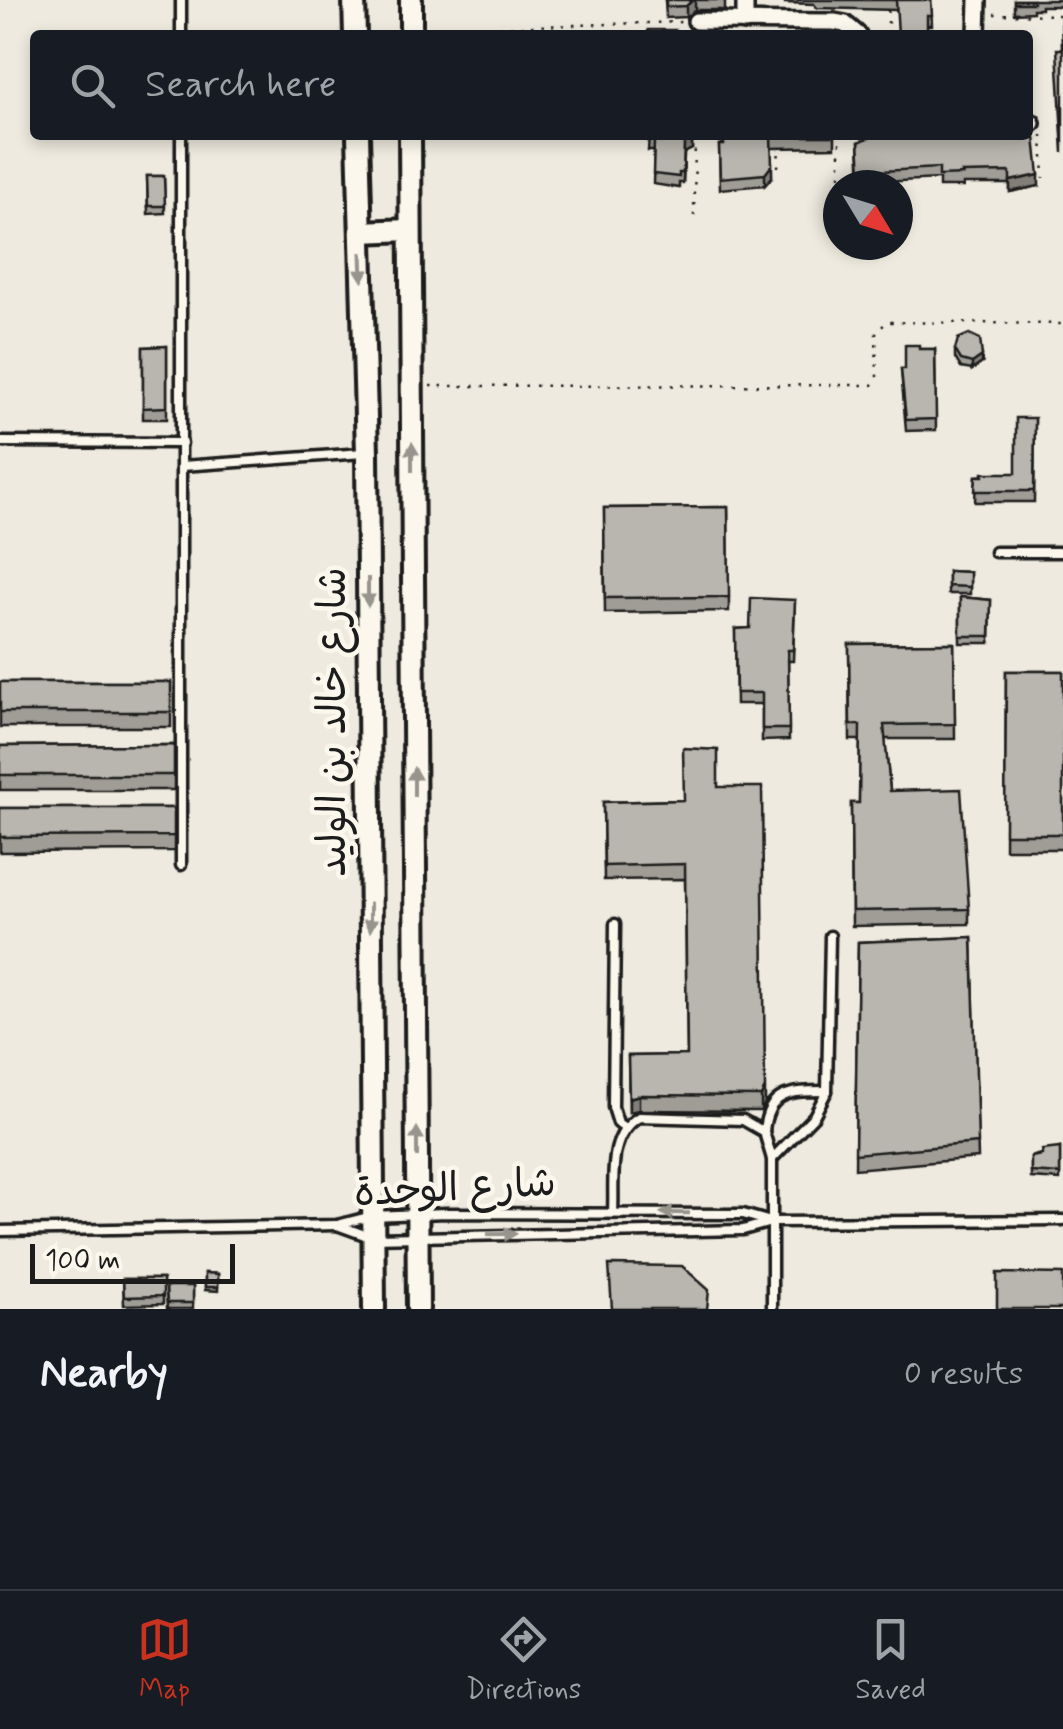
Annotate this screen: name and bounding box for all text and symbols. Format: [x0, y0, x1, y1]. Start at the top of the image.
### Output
search box [30, 30, 1033, 140]
icon: search [65, 58, 120, 113]
text: Search here [145, 61, 336, 110]
north arrow [823, 170, 913, 260]
one-way arrow [354, 252, 370, 284]
one-way arrow [404, 440, 420, 472]
street label: شارع خالد بن الوليد [308, 567, 360, 877]
one-way arrow [360, 577, 376, 609]
one-way arrow [406, 765, 422, 797]
one-way arrow [362, 902, 378, 934]
one-way arrow [409, 1125, 425, 1157]
street label: شارع الوحدة [353, 1158, 557, 1220]
one-way arrow [658, 1205, 690, 1221]
one-way arrow [487, 1226, 519, 1242]
scale bar [30, 1239, 235, 1284]
text: 100 m [45, 1243, 120, 1280]
text: Nearby [40, 1347, 168, 1402]
text: 0 results [904, 1353, 1023, 1395]
tab: Map [137, 1612, 192, 1709]
tab: Directions [466, 1612, 581, 1709]
tab: Saved [855, 1612, 926, 1709]

